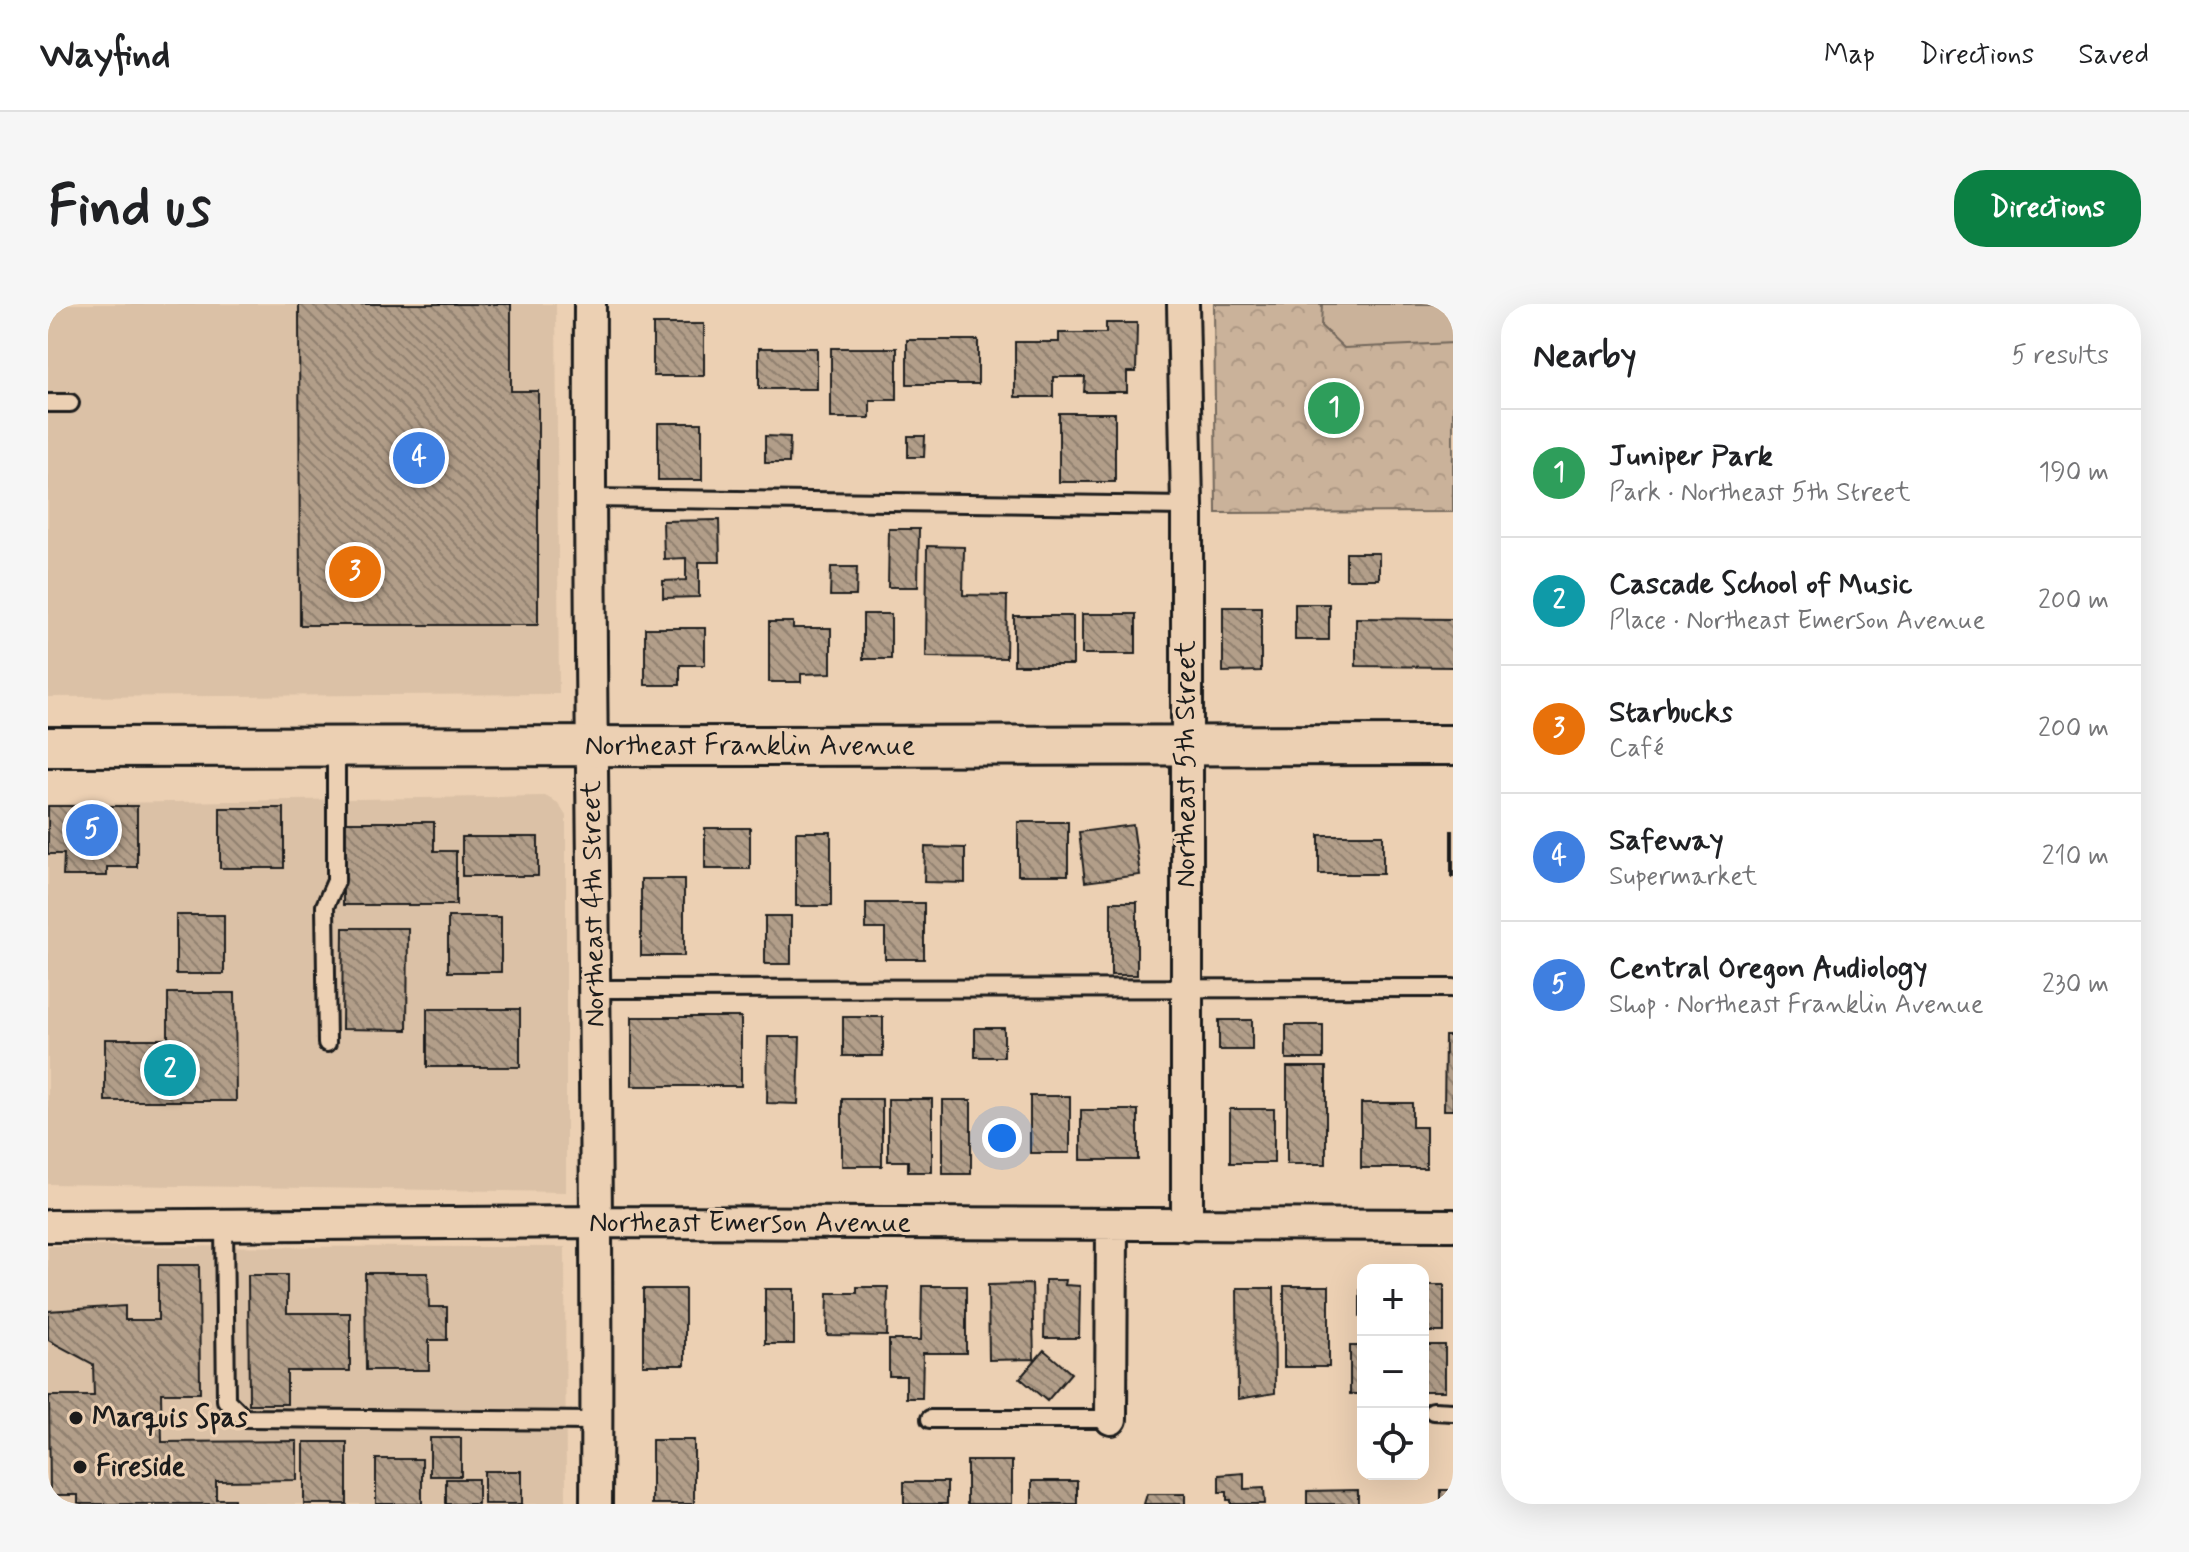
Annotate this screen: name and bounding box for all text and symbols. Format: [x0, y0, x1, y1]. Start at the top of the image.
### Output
text: Wayfind [40, 31, 170, 80]
text: Map [1824, 37, 1875, 74]
text: Directions [1919, 37, 2034, 74]
text: Saved [2078, 37, 2149, 74]
button: Directions [1954, 170, 2141, 247]
text: Find us [48, 172, 211, 245]
text: Nearby [1533, 334, 1637, 379]
text: 5 results [2011, 339, 2109, 373]
pin: 1 [1308, 378, 1360, 438]
pin: 4 [393, 428, 445, 488]
text: Juniper Park [1609, 437, 1773, 476]
text: 1 [1553, 456, 1565, 490]
text: 190 m [2039, 456, 2109, 490]
text: Park · Northeast 5th Street [1609, 476, 1911, 510]
pin: 3 [329, 542, 381, 602]
text: Cascade School of Music [1609, 565, 1912, 604]
text: 2 [1553, 584, 1565, 618]
text: 200 m [2038, 584, 2109, 618]
text: Place · Northeast Emerson Avenue [1609, 604, 1985, 638]
street label: Northeast 5th Street [1168, 640, 1205, 888]
text: Starbucks [1609, 693, 1733, 732]
text: 3 [1553, 712, 1565, 746]
text: 200 m [2038, 712, 2109, 746]
street label: Northeast Franklin Avenue [585, 728, 915, 765]
text: Café [1609, 732, 1664, 766]
street label: Northeast 4th Street [573, 780, 615, 1028]
pin: 5 [66, 800, 118, 860]
text: Safeway [1609, 821, 1724, 860]
text: 4 [1551, 840, 1567, 874]
text: 210 m [2042, 840, 2109, 874]
text: Supermarket [1609, 860, 1757, 894]
text: Central Oregon Audiology [1609, 949, 1928, 988]
text: 5 [1551, 968, 1567, 1002]
text: 230 m [2042, 968, 2109, 1002]
text: Shop · Northeast Franklin Avenue [1609, 988, 1984, 1022]
pin: 2 [144, 1040, 196, 1100]
your location [982, 1118, 1022, 1158]
street label: Northeast Emerson Avenue [589, 1205, 911, 1242]
map controls [1357, 1264, 1429, 1480]
button: + [1357, 1264, 1429, 1336]
button: − [1357, 1336, 1429, 1408]
place label: Marquis Spas [92, 1400, 248, 1437]
button: locate [1357, 1408, 1429, 1480]
marker: Marquis Spas [67, 1409, 85, 1427]
place label: Fireside [96, 1449, 185, 1486]
marker: Fireside [71, 1458, 89, 1476]

